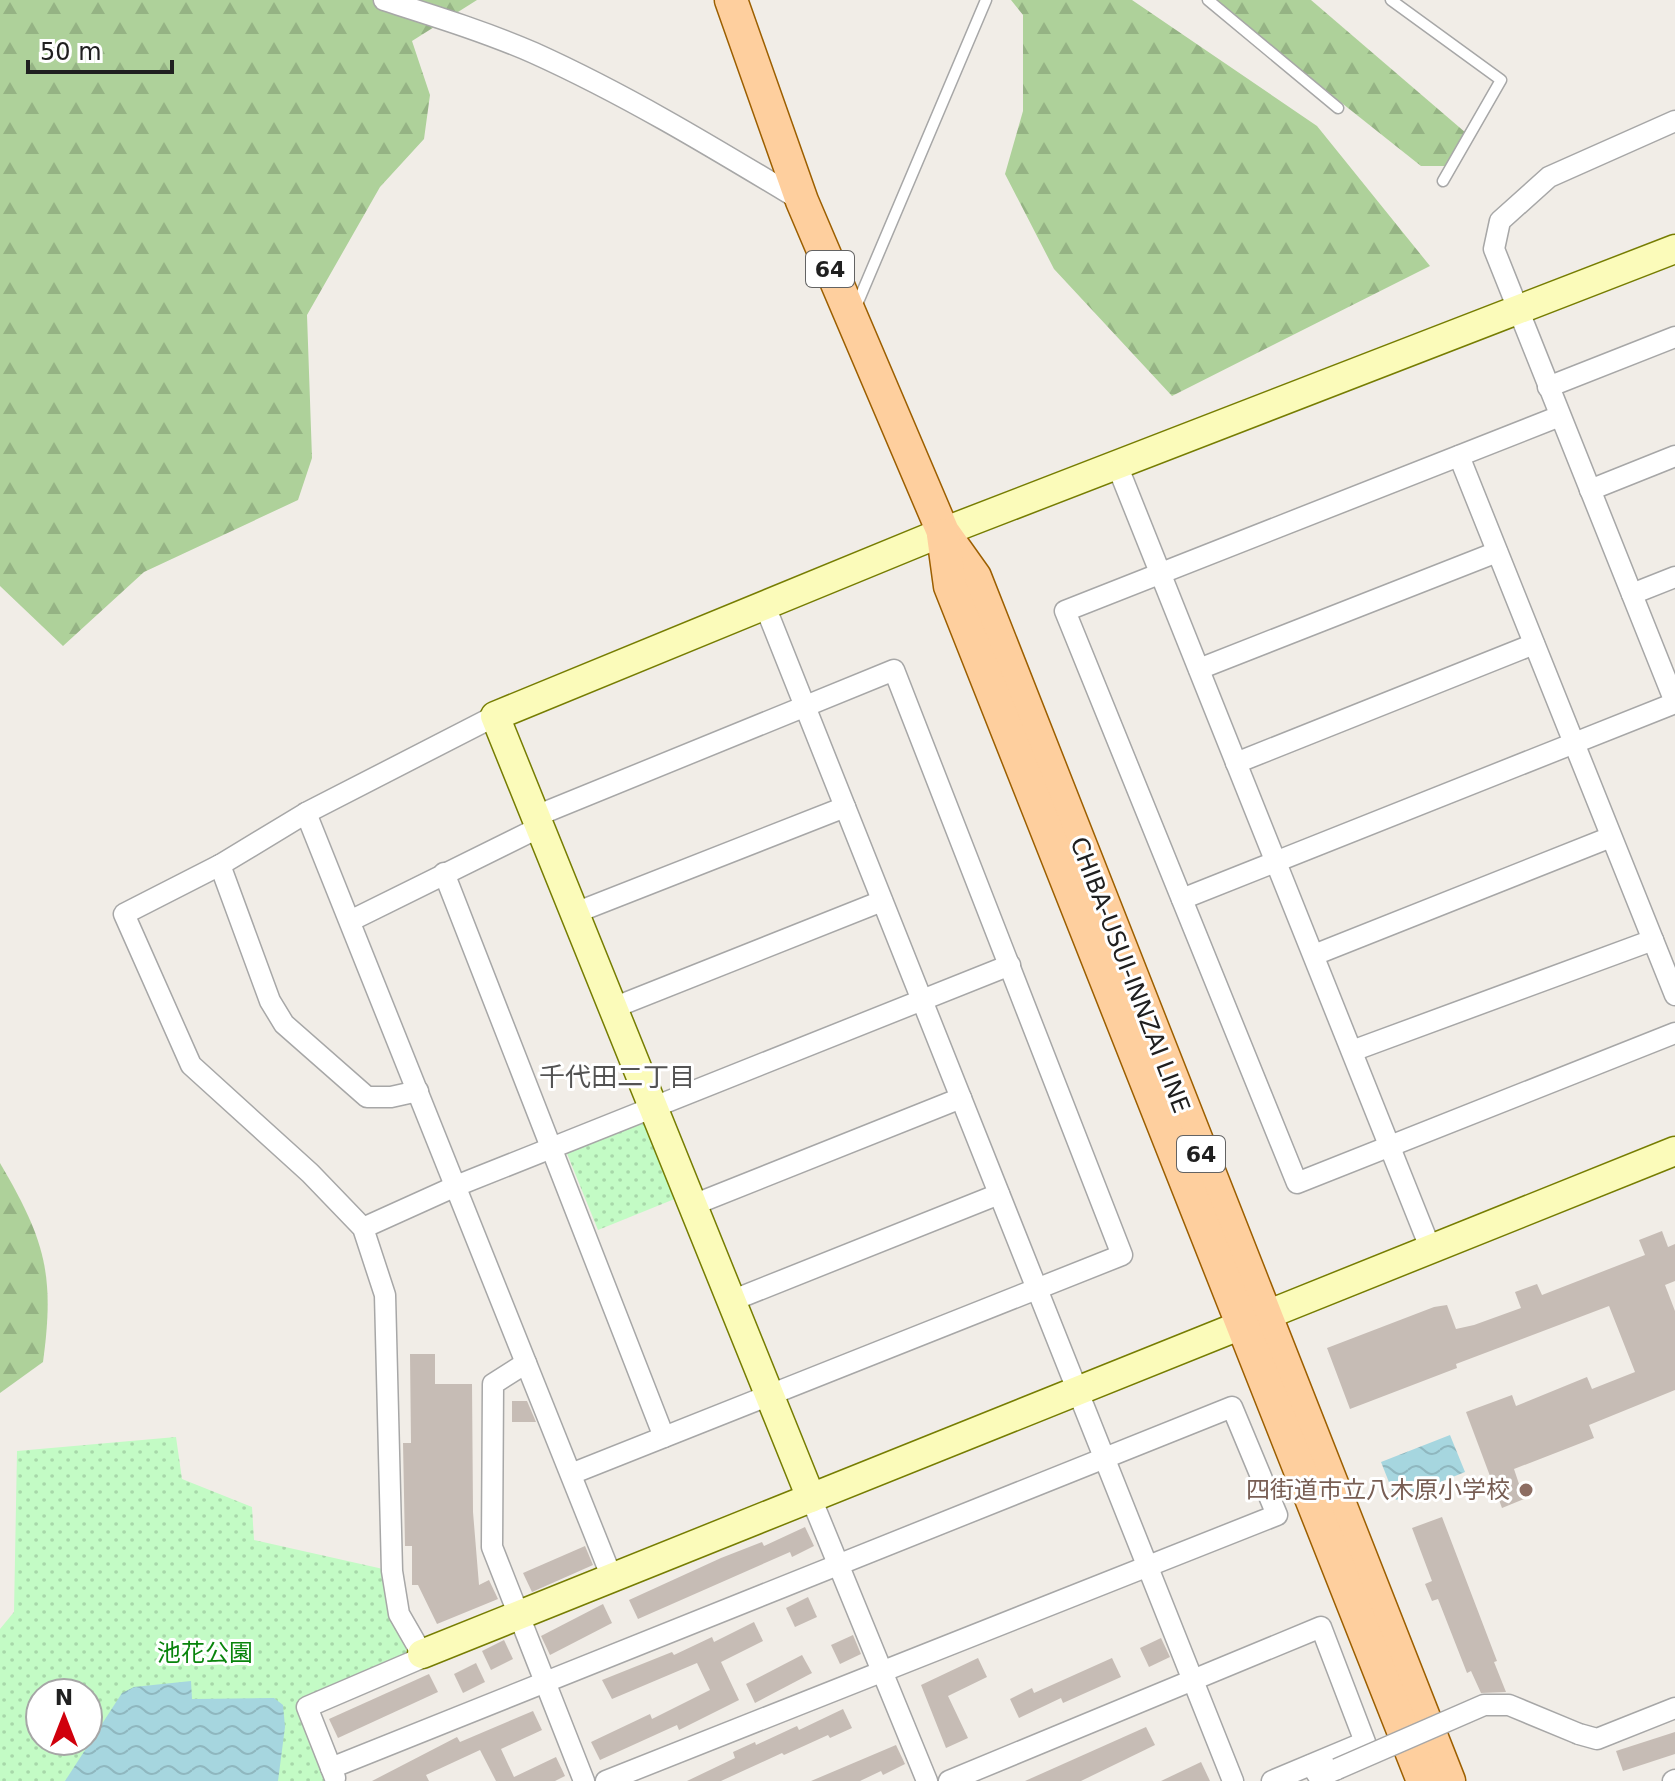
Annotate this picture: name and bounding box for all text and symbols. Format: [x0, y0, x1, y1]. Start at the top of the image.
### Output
scale bar [28, 24, 172, 74]
text: 50 m [40, 38, 102, 66]
road number: 64 [806, 251, 854, 287]
street label: CHIBA-USUI-INNZAI LINE [1064, 833, 1196, 1117]
district label: 千代田二丁目 [539, 1062, 695, 1092]
road number: 64 [1177, 1136, 1225, 1172]
place label: 四街道市立八木原小学校 [1246, 1476, 1510, 1504]
marker: 四街道市立八木原小学校 [1517, 1481, 1535, 1499]
park label: 池花公園 [157, 1639, 253, 1667]
north arrow [24, 1677, 104, 1757]
text: N [55, 1685, 73, 1710]

